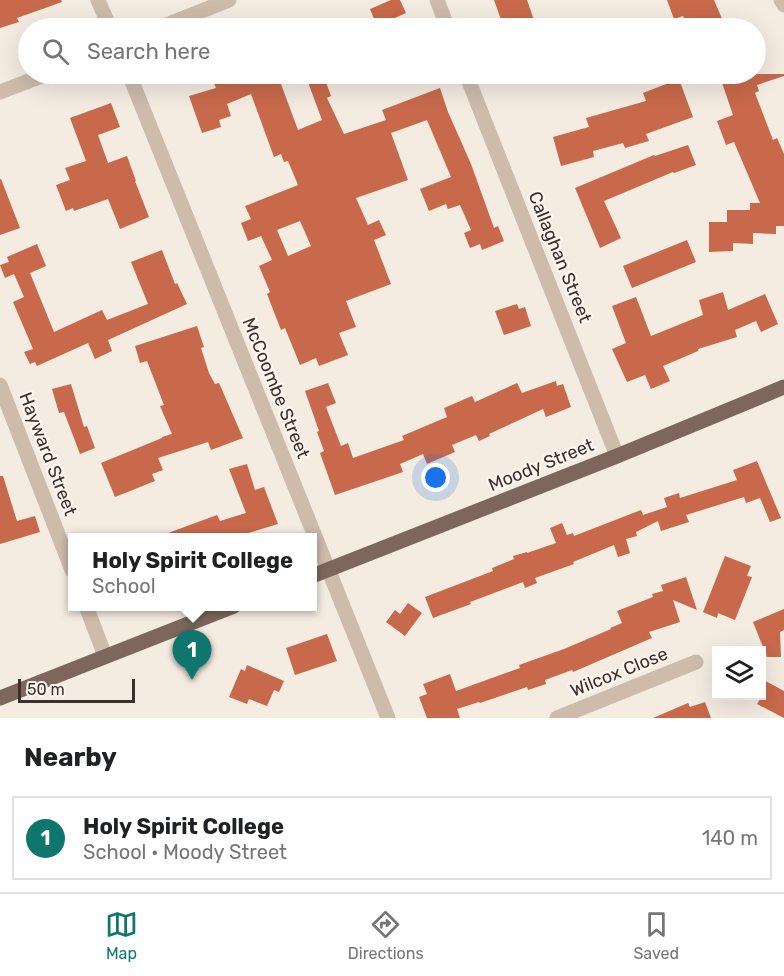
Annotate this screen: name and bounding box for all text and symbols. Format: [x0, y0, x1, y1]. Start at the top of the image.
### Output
search box [18, 18, 766, 84]
icon: search [39, 35, 72, 68]
text: Search here [87, 38, 210, 65]
street label: Callaghan Street [524, 188, 596, 326]
street label: McCoombe Street [238, 314, 314, 462]
street label: Hayward Street [14, 389, 82, 519]
street label: Moody Street [485, 434, 597, 496]
your location [421, 463, 450, 492]
popup [68, 533, 317, 611]
text: Holy Spirit College [92, 547, 293, 574]
text: School [92, 574, 156, 598]
pin: 1 [172, 630, 212, 680]
street label: Wilcox Close [567, 642, 671, 702]
map controls [712, 646, 766, 700]
button: layers [712, 646, 766, 700]
scale bar [18, 676, 135, 704]
text: 50 m [27, 680, 65, 699]
text: Nearby [24, 742, 117, 773]
text: Holy Spirit College [83, 813, 284, 840]
text: 1 [41, 826, 50, 850]
text: 140 m [702, 826, 758, 850]
text: School · Moody Street [83, 840, 287, 864]
tab: Map [105, 908, 138, 963]
tab: Directions [348, 908, 424, 963]
tab: Saved [633, 908, 679, 963]

